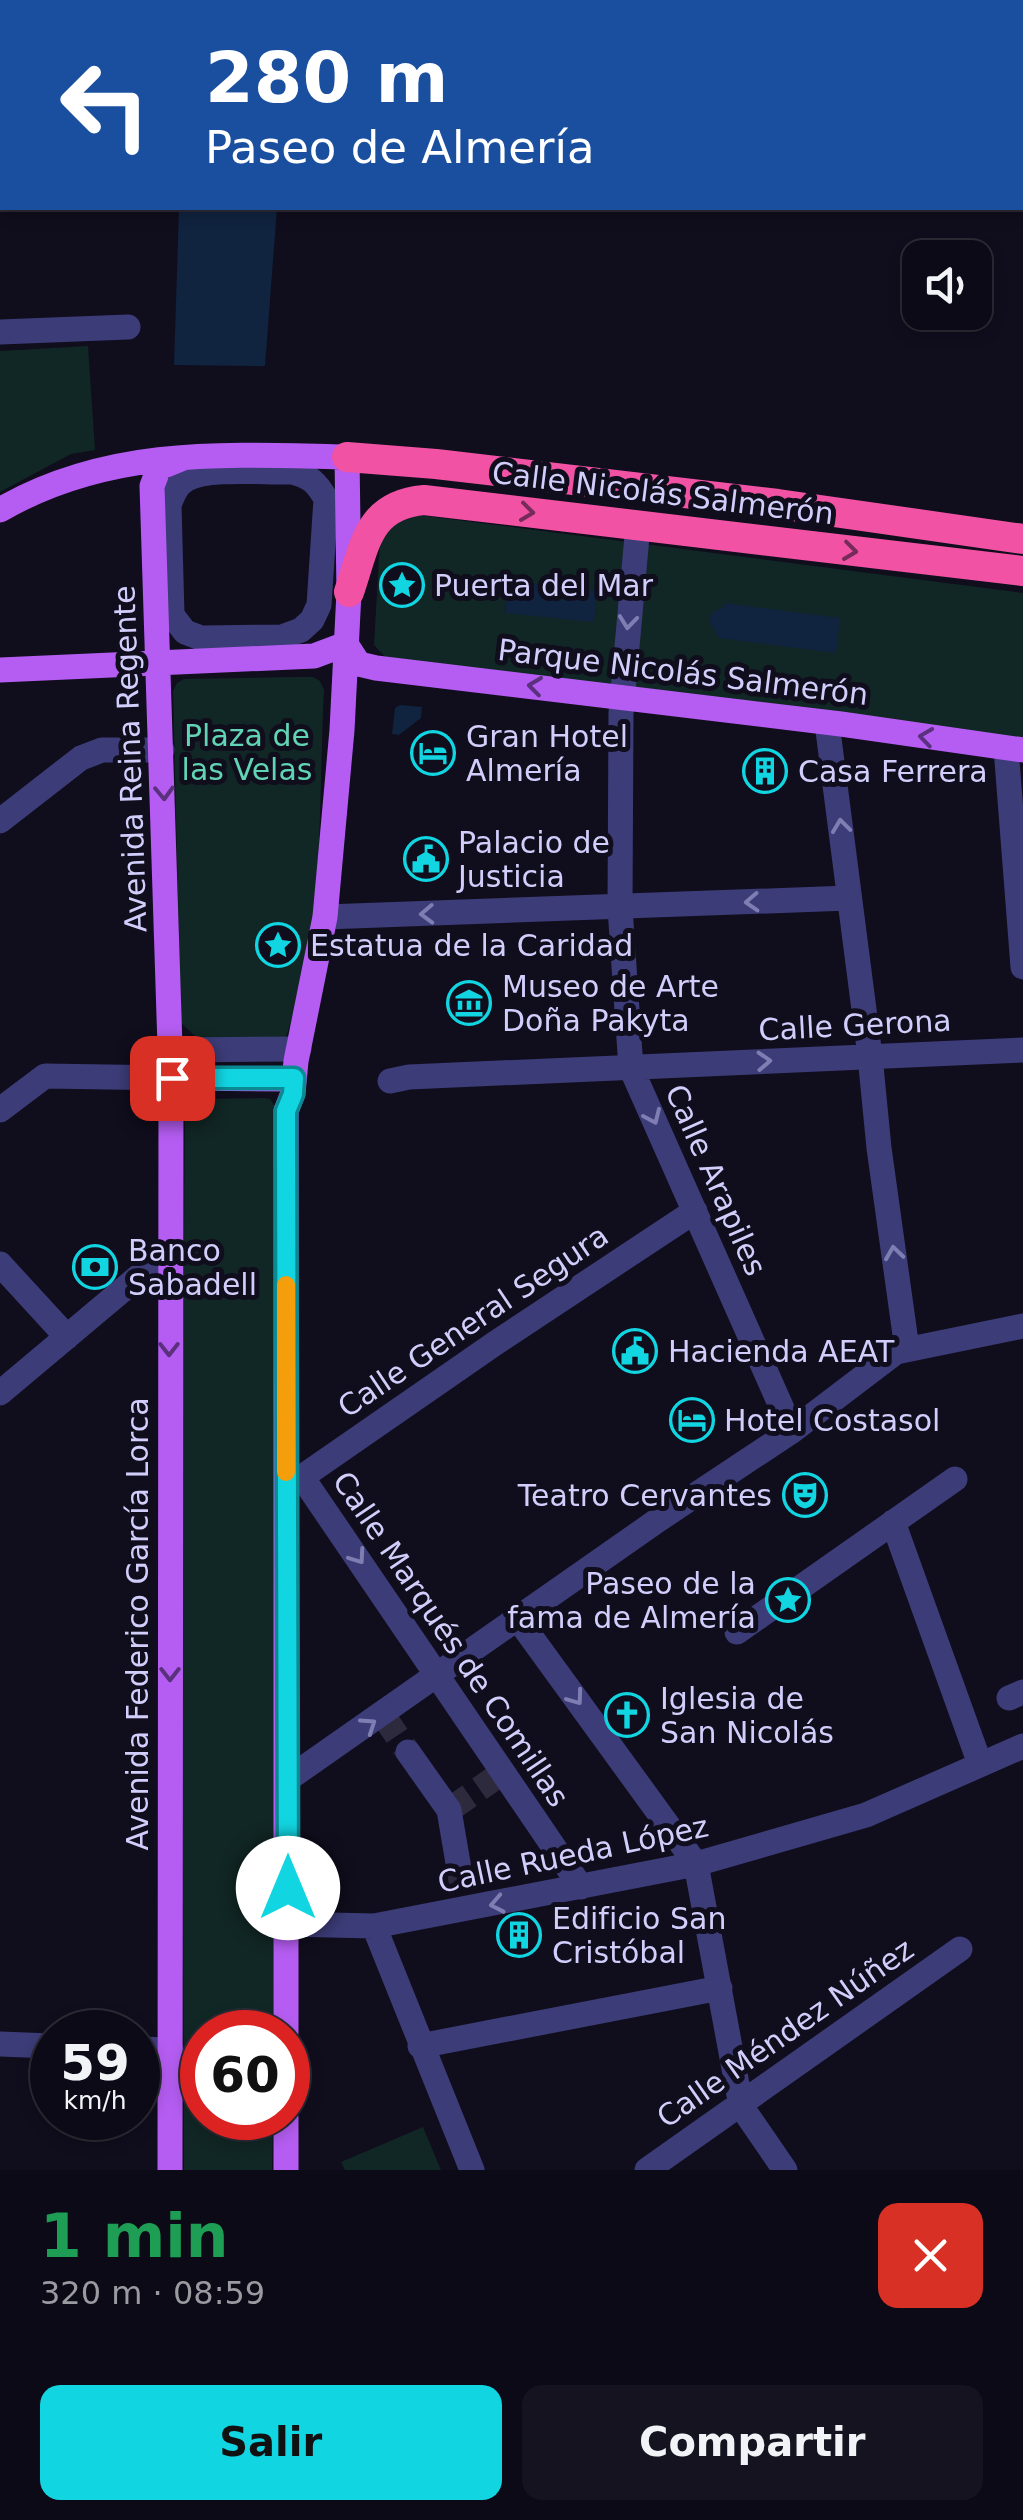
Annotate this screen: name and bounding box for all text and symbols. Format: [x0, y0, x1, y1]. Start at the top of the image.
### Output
text: 280 m [205, 37, 448, 119]
icon: left [40, 40, 170, 170]
text: Paseo de Almería [205, 121, 595, 174]
map controls [902, 240, 992, 330]
button: sound [902, 240, 992, 330]
street label: Calle Nicolás Salmerón [490, 455, 836, 531]
one-way arrow [520, 501, 536, 522]
one-way arrow [842, 540, 858, 561]
place icon: Puerta del Mar [379, 562, 425, 608]
place label: Puerta del Mar [434, 568, 654, 603]
street label: Avenida Reina Regente [106, 585, 154, 933]
one-way arrow [618, 615, 640, 631]
street label: Parque Nicolás Salmerón [496, 632, 870, 712]
one-way arrow [526, 677, 543, 698]
park label: Plaza de las Velas [182, 718, 312, 787]
place label: Gran Hotel Almería [466, 719, 628, 788]
one-way arrow [918, 727, 935, 748]
hotel icon: Gran Hotel Almería [410, 730, 456, 776]
building icon: Casa Ferrera [742, 748, 788, 794]
place label: Casa Ferrera [798, 754, 988, 789]
one-way arrow [153, 786, 174, 802]
one-way arrow [831, 818, 852, 834]
place label: Palacio de Justicia [456, 825, 610, 894]
public building icon: Palacio de Justicia [403, 836, 449, 882]
one-way arrow [743, 891, 759, 912]
one-way arrow [418, 904, 434, 925]
place icon: Estatua de la Caridad [255, 922, 301, 968]
place label: Estatua de la Caridad [310, 928, 633, 963]
place label: Museo de Arte Doña Pakyta [502, 969, 719, 1038]
museum icon: Museo de Arte Doña Pakyta [446, 980, 492, 1026]
street label: Calle Gerona [758, 1002, 952, 1048]
pin [130, 1036, 215, 1121]
icon: arrive [145, 1051, 200, 1106]
one-way arrow [756, 1051, 772, 1072]
street label: Calle Arapiles [658, 1079, 774, 1281]
one-way arrow [641, 1107, 661, 1125]
street label: Calle General Segura [331, 1218, 615, 1424]
place label: Banco Sabadell [128, 1233, 257, 1302]
bank icon: Banco Sabadell [72, 1244, 118, 1290]
one-way arrow [884, 1245, 905, 1261]
public building icon: Hacienda AEAT [612, 1328, 658, 1374]
place label: Hacienda AEAT [668, 1334, 895, 1369]
one-way arrow [158, 1342, 180, 1357]
street label: Avenida Federico García Lorca [120, 1397, 155, 1851]
hotel icon: Hotel Costasol [669, 1397, 715, 1443]
place label: Hotel Costasol [724, 1403, 940, 1438]
street label: Calle Marqués de Comillas [326, 1465, 576, 1813]
theatre icon: Teatro Cervantes [782, 1472, 828, 1518]
place label: Teatro Cervantes [517, 1478, 772, 1513]
one-way arrow [346, 1546, 364, 1565]
place label: Paseo de la fama de Almería [507, 1566, 756, 1635]
place icon: Paseo de la fama de Almería [765, 1577, 811, 1623]
one-way arrow [159, 1666, 181, 1682]
place label: Iglesia de San Nicolás [660, 1681, 834, 1750]
one-way arrow [564, 1687, 581, 1705]
church icon: Iglesia de San Nicolás [604, 1692, 650, 1738]
one-way arrow [359, 1718, 377, 1737]
street label: Calle Rueda López [435, 1808, 711, 1900]
position arrow [236, 1836, 340, 1940]
one-way arrow [489, 1892, 506, 1913]
place label: Edificio San Cristóbal [552, 1901, 726, 1970]
building icon: Edificio San Cristóbal [496, 1912, 542, 1958]
street label: Calle Méndez Núñez [650, 1931, 920, 2135]
speed limit sign: 60 [180, 2010, 310, 2140]
text: 59 [60, 2034, 130, 2092]
text: km/h [63, 2086, 127, 2115]
text: 1 min [40, 2201, 228, 2271]
button: close [878, 2203, 983, 2308]
text: 320 m · 08:59 [40, 2274, 265, 2312]
button: Salir [40, 2385, 502, 2500]
button: Compartir [522, 2385, 983, 2500]

